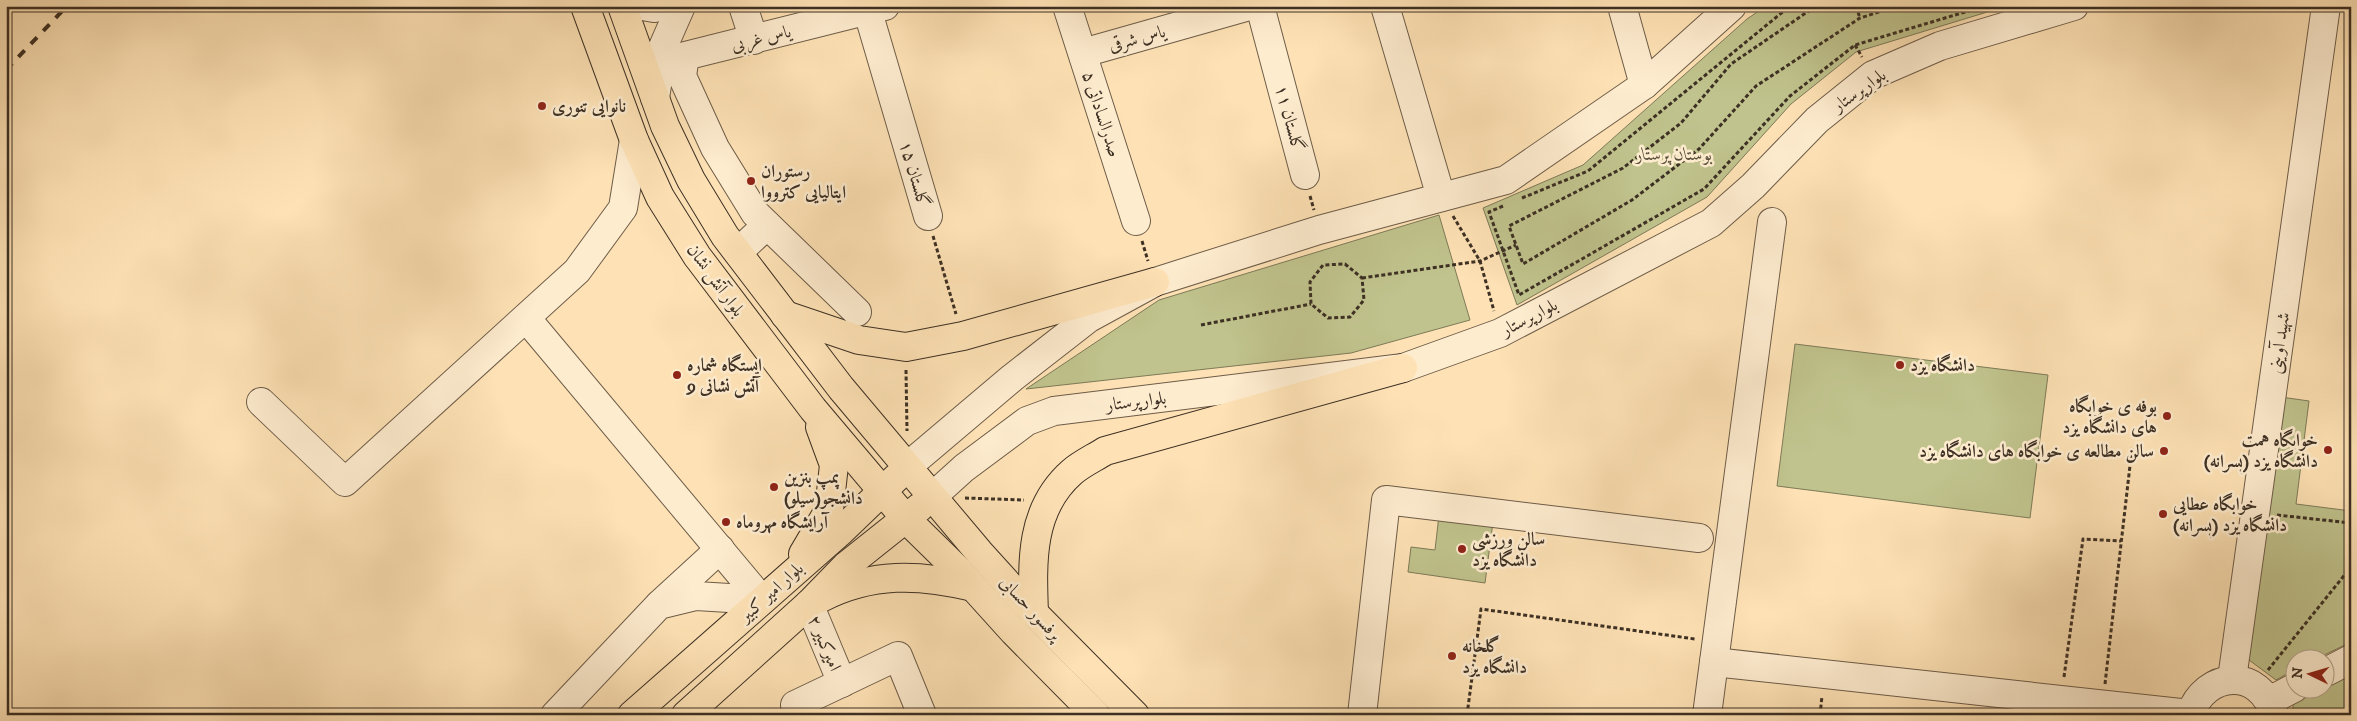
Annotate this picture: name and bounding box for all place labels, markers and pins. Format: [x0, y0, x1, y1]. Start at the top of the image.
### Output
place label: نانوایی تنوری [552, 96, 626, 118]
marker: نانوایی تنوری [536, 100, 548, 112]
place label: رستوران ایتالیایی کترووا [761, 161, 846, 204]
marker: رستوران ایتالیایی کترووا [745, 175, 757, 187]
place label: ایستگاه شماره 9 آتش نشانی [685, 353, 762, 398]
place label: دانشگاه یزد [1910, 353, 1975, 377]
marker: دانشگاه یزد [1894, 359, 1906, 371]
marker: ایستگاه شماره 9 آتش نشانی [671, 369, 683, 381]
place label: بوفه ی خوابگاه های دانشگاه یزد [2062, 394, 2157, 439]
marker: بوفه ی خوابگاه های دانشگاه یزد [2161, 410, 2173, 422]
place label: خوابگاه همت (پسرانه) دانشگاه یزد [2204, 428, 2318, 475]
place label: سالن مطالعه ی خوابگاه های دانشگاه یزد [1919, 439, 2154, 463]
marker: خوابگاه همت (پسرانه) دانشگاه یزد [2322, 444, 2334, 456]
marker: سالن مطالعه ی خوابگاه های دانشگاه یزد [2158, 445, 2170, 457]
place label: پمپ بنزین دانشجو(سیلو) [784, 467, 863, 510]
marker: پمپ بنزین دانشجو(سیلو) [768, 481, 780, 493]
place label: خوابگاه عطایی (پسرانه) دانشگاه یزد [2172, 492, 2287, 539]
marker: خوابگاه عطایی (پسرانه) دانشگاه یزد [2157, 508, 2169, 520]
place label: آرایشگاه مهروماه [736, 510, 830, 534]
marker: آرایشگاه مهروماه [720, 516, 732, 528]
place label: سالن ورزشی دانشگاه یزد [1472, 529, 1545, 572]
marker: سالن ورزشی دانشگاه یزد [1456, 543, 1468, 555]
place label: گلخانه دانشگاه یزد [1462, 635, 1527, 679]
marker: گلخانه دانشگاه یزد [1446, 650, 1458, 662]

